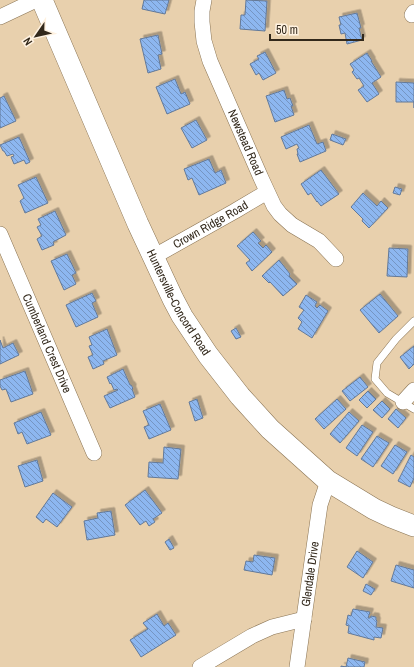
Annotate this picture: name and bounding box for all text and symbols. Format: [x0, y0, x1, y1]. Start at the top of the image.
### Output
north arrow [16, 16, 56, 56]
scale bar [270, 16, 363, 42]
text: 50 m [276, 22, 298, 38]
text: N [20, 35, 35, 48]
street label: Newstead Road [224, 107, 267, 178]
street label: Crown Ridge Road [170, 197, 251, 252]
street label: Huntersville-Concord Road [143, 247, 214, 358]
street label: Cumberland Crest Drive [19, 291, 75, 395]
street label: Glendale Drive [298, 540, 323, 608]

